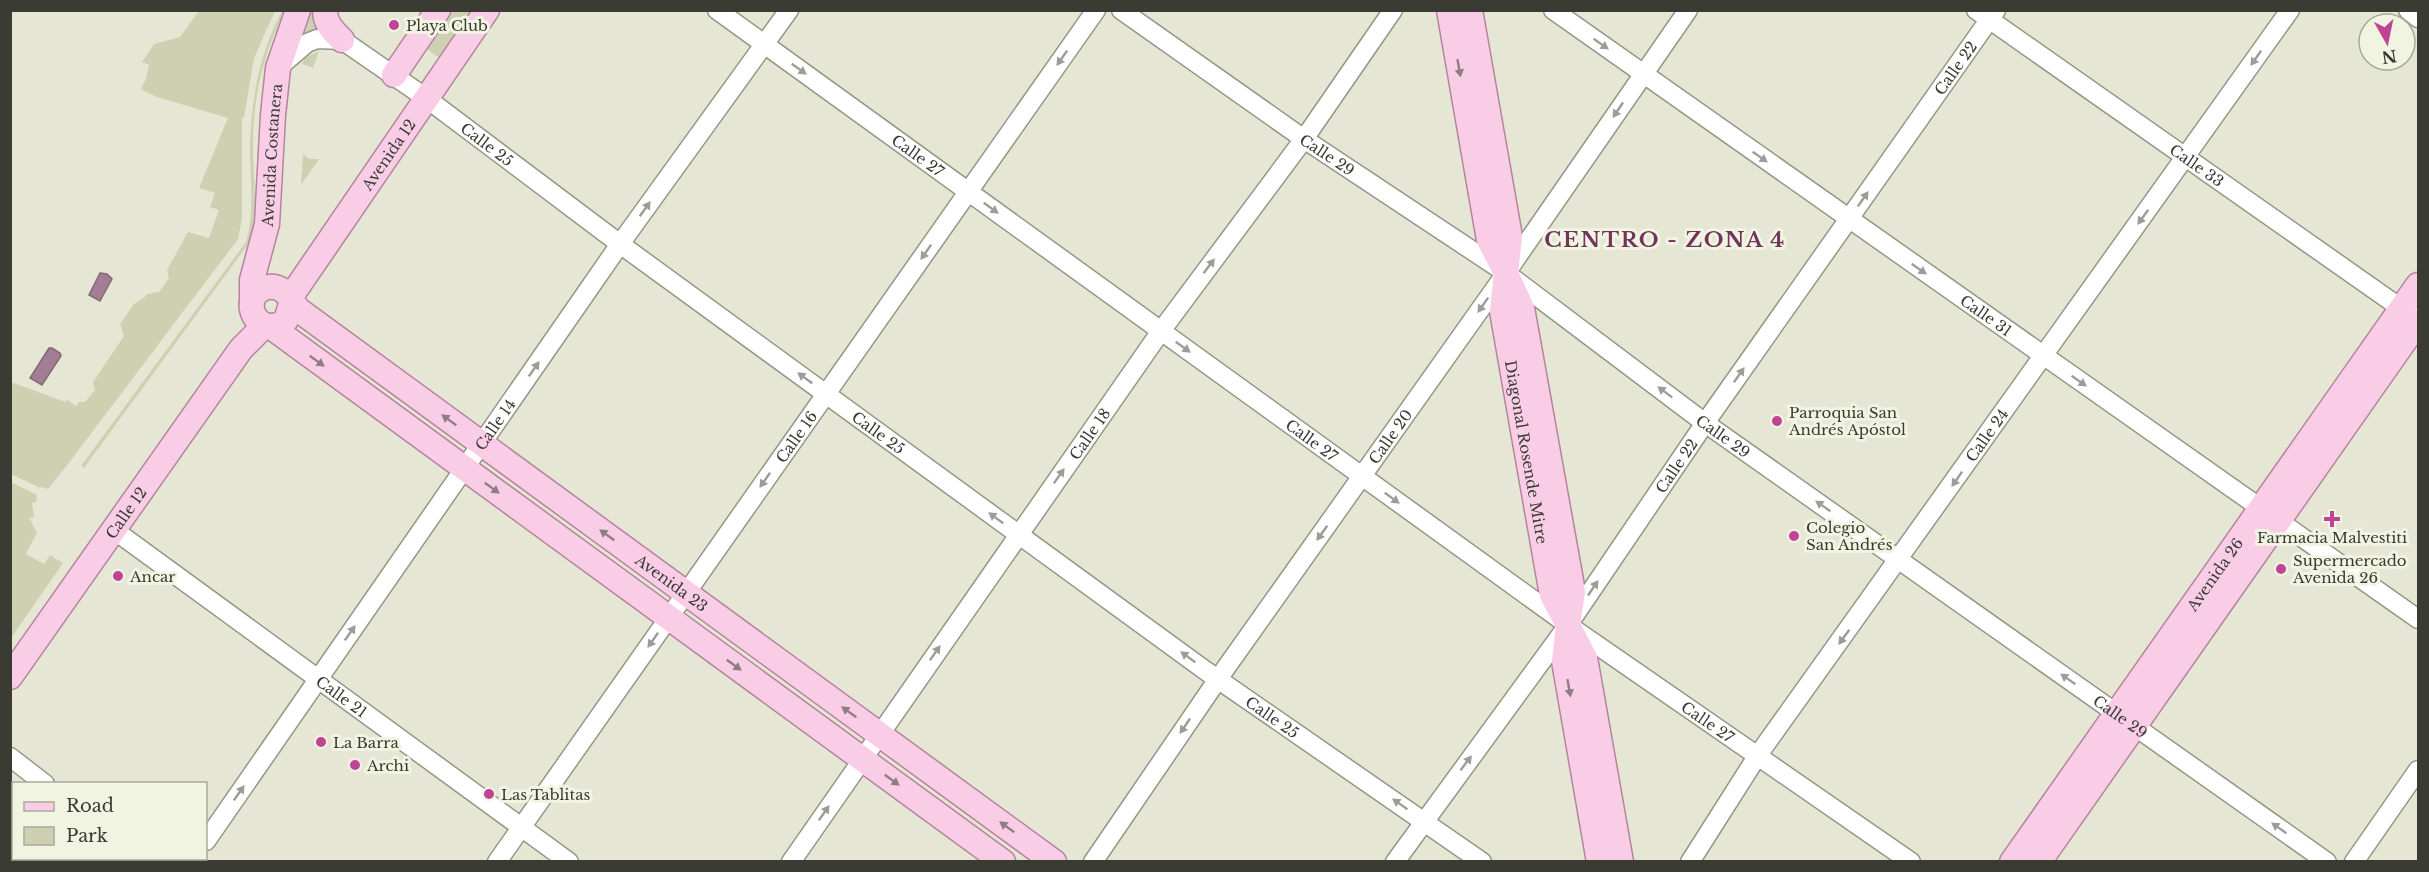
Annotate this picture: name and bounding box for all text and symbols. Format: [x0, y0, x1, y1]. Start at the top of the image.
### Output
north arrow [2357, 12, 2417, 72]
place label: Playa Club [406, 16, 488, 35]
marker: Playa Club [387, 18, 401, 32]
street label: Calle 22 [1930, 37, 1981, 98]
one-way arrow [1592, 38, 1608, 50]
text: N [2380, 46, 2398, 68]
one-way arrow [1056, 50, 1068, 66]
one-way arrow [2250, 50, 2262, 66]
one-way arrow [1455, 59, 1464, 78]
one-way arrow [791, 63, 806, 75]
street label: Avenida Costanera [257, 82, 286, 228]
one-way arrow [1613, 102, 1624, 118]
street label: Avenida 12 [357, 115, 419, 194]
street label: Calle 25 [457, 118, 517, 170]
street label: Calle 29 [1296, 129, 1358, 180]
street label: Calle 27 [888, 130, 948, 181]
street label: Calle 33 [2166, 140, 2228, 191]
one-way arrow [1752, 150, 1768, 162]
one-way arrow [1857, 191, 1869, 207]
one-way arrow [639, 202, 651, 218]
one-way arrow [982, 202, 998, 214]
one-way arrow [2137, 209, 2149, 225]
district label: CENTRO - ZONA 4 [1544, 227, 1786, 253]
one-way arrow [920, 244, 932, 260]
one-way arrow [1203, 259, 1215, 275]
one-way arrow [1911, 263, 1927, 275]
street label: Calle 31 [1957, 290, 2016, 340]
one-way arrow [1478, 297, 1489, 313]
one-way arrow [1174, 341, 1190, 353]
one-way arrow [309, 355, 325, 367]
street label: Diagonal Rosende Mitre [1501, 359, 1552, 545]
one-way arrow [528, 362, 540, 378]
one-way arrow [1733, 368, 1745, 384]
one-way arrow [797, 372, 813, 384]
one-way arrow [2071, 375, 2087, 386]
one-way arrow [1657, 387, 1672, 399]
street label: Calle 14 [470, 395, 519, 454]
place label: Parroquia San Andrés Apóstol [1788, 403, 1906, 439]
street label: Calle 18 [1065, 404, 1114, 463]
street label: Calle 20 [1364, 405, 1416, 468]
street label: Calle 24 [1961, 405, 2012, 465]
street label: Calle 16 [771, 407, 821, 466]
street label: Calle 25 [848, 407, 909, 458]
street label: Calle 29 [1693, 410, 1754, 462]
one-way arrow [442, 414, 458, 426]
marker: Parroquia San Andrés Apóstol [1770, 414, 1784, 428]
street label: Calle 27 [1282, 415, 1342, 465]
street label: Calle 22 [1651, 435, 1701, 496]
one-way arrow [1053, 468, 1064, 484]
one-way arrow [1951, 470, 1963, 486]
one-way arrow [759, 472, 771, 488]
one-way arrow [483, 482, 499, 494]
street label: Calle 12 [101, 483, 150, 542]
one-way arrow [1384, 492, 1400, 504]
one-way arrow [1816, 500, 1832, 512]
one-way arrow [989, 512, 1005, 524]
marker: Farmacia Malvestiti [2325, 512, 2339, 526]
place label: Colegio San Andrés [1806, 518, 1893, 554]
one-way arrow [1316, 524, 1328, 540]
place label: Farmacia Malvestiti [2257, 528, 2407, 547]
one-way arrow [599, 529, 615, 541]
marker: Colegio San Andrés [1787, 529, 1801, 543]
street label: Avenida 26 [2182, 534, 2247, 615]
street label: Avenida 23 [631, 549, 712, 615]
place label: Supermercado Avenida 26 [2292, 551, 2407, 587]
marker: Supermercado Avenida 26 [2274, 562, 2288, 576]
place label: Ancar [129, 567, 176, 586]
marker: Ancar [111, 569, 125, 583]
one-way arrow [1587, 581, 1599, 597]
one-way arrow [344, 625, 356, 641]
one-way arrow [1838, 630, 1850, 645]
one-way arrow [647, 631, 659, 647]
one-way arrow [929, 646, 941, 662]
one-way arrow [1180, 652, 1195, 664]
one-way arrow [726, 659, 742, 671]
street label: Calle 21 [312, 671, 371, 721]
one-way arrow [2061, 673, 2077, 685]
one-way arrow [1565, 679, 1574, 698]
street label: Calle 29 [2090, 691, 2151, 742]
street label: Calle 25 [1242, 692, 1303, 742]
street label: Calle 27 [1678, 697, 1738, 747]
one-way arrow [842, 706, 858, 718]
one-way arrow [1179, 718, 1191, 734]
place label: La Barra [333, 733, 399, 752]
marker: La Barra [314, 735, 328, 749]
place label: Archi [366, 756, 409, 775]
one-way arrow [1460, 756, 1472, 772]
marker: Archi [348, 758, 362, 772]
one-way arrow [883, 774, 899, 786]
legend [12, 782, 207, 860]
one-way arrow [233, 785, 245, 801]
place label: Las Tablitas [501, 785, 590, 804]
marker: Las Tablitas [482, 787, 496, 801]
text: Road [66, 795, 114, 817]
one-way arrow [1391, 799, 1408, 810]
one-way arrow [818, 806, 830, 822]
one-way arrow [999, 821, 1015, 833]
one-way arrow [2272, 822, 2288, 834]
text: Park [66, 825, 108, 847]

